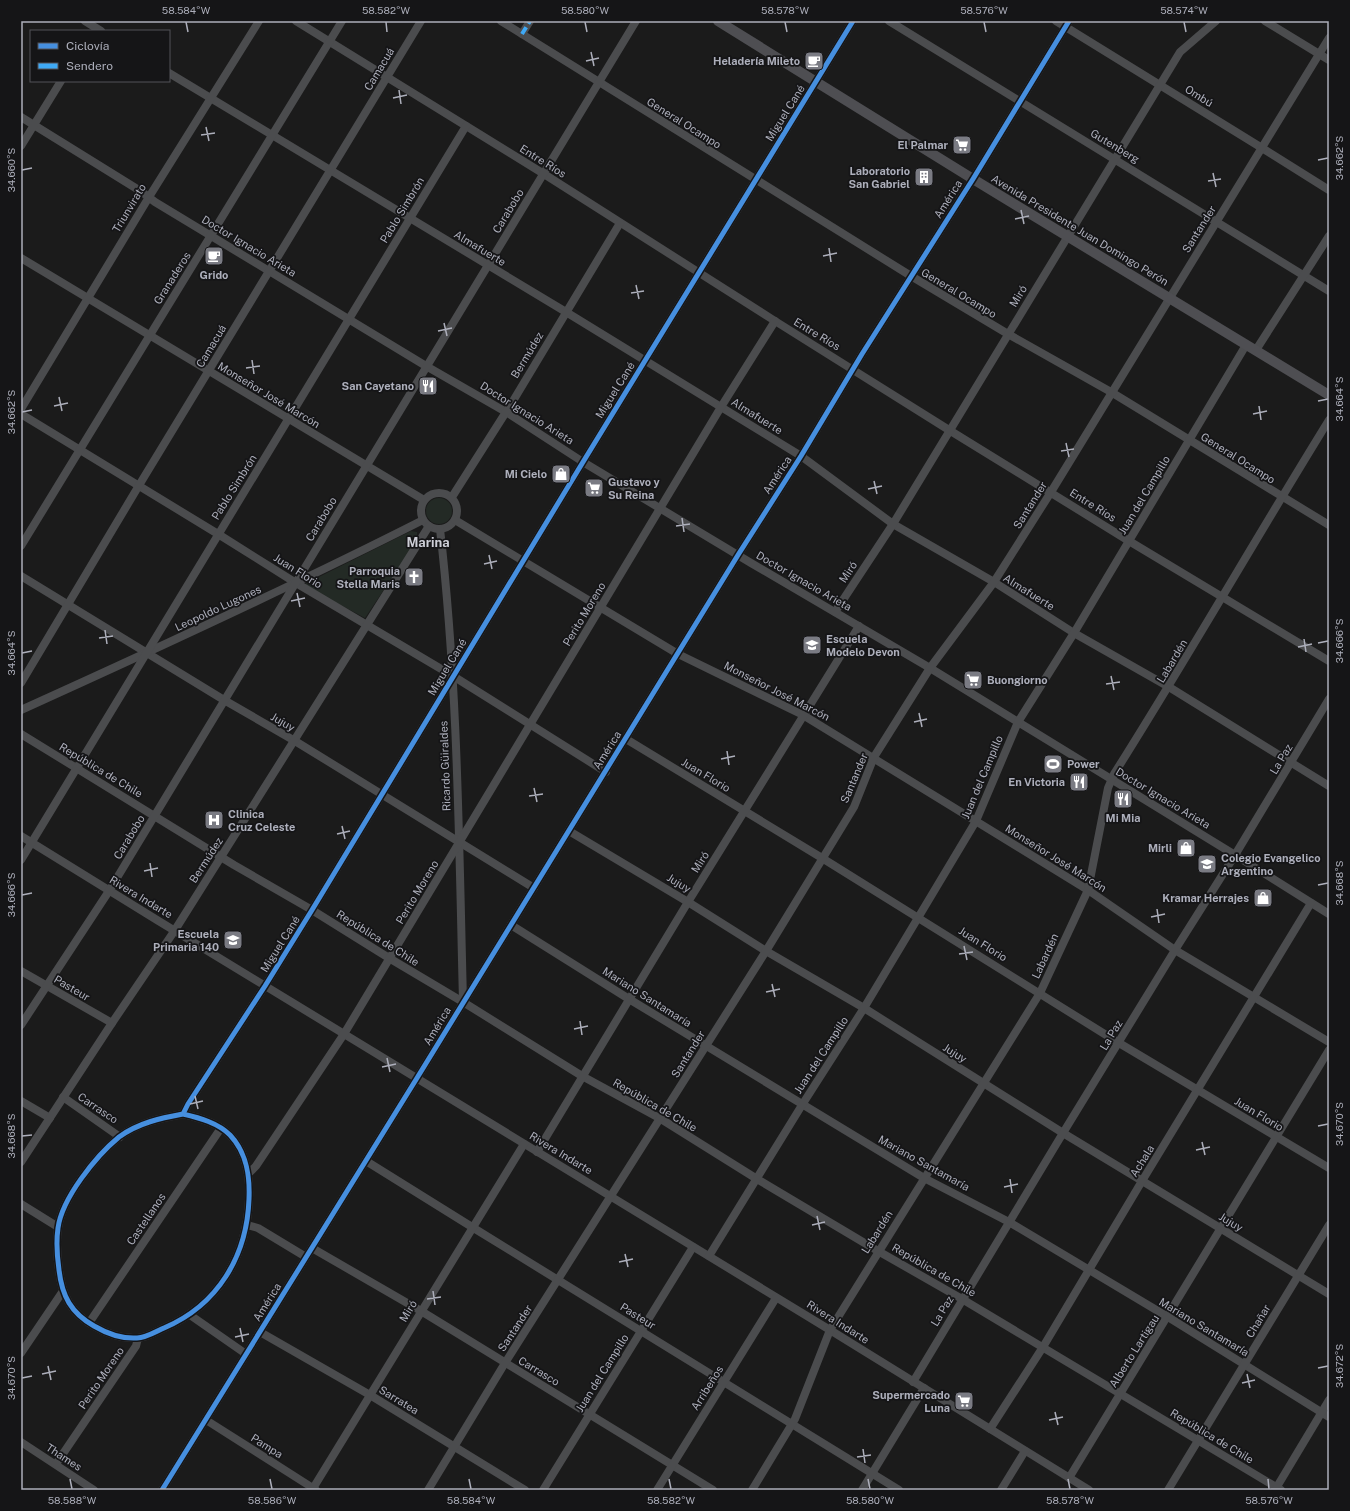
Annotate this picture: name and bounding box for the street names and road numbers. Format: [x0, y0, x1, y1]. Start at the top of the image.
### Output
street label: Camacuá [362, 46, 396, 92]
street label: Miguel Cané [763, 83, 807, 143]
street label: Ombú [1183, 83, 1215, 109]
street label: General Ocampo [645, 95, 723, 151]
street label: Gutenberg [1088, 127, 1142, 165]
street label: Entre Ríos [518, 142, 569, 180]
street label: Avenida Presidente Juan Domingo Perón [989, 172, 1171, 288]
street label: Pablo Simbrón [378, 175, 426, 245]
street label: América [932, 178, 964, 220]
street label: Triunvirato [110, 182, 148, 234]
street label: Carabobo [490, 187, 526, 235]
street label: Santander [1180, 203, 1218, 255]
street label: Doctor Ignacio Arieta [200, 213, 298, 279]
street label: Almafuerte [452, 228, 508, 268]
street label: Granaderos [151, 249, 193, 306]
street label: General Ocampo [919, 266, 999, 320]
street label: Miró [1007, 283, 1029, 309]
street label: Entre Ríos [792, 315, 843, 353]
street label: Camacuá [194, 323, 228, 369]
street label: Bermúdez [509, 330, 545, 380]
street label: Monseñor José Marcón [216, 360, 322, 430]
street label: Miguel Cané [593, 360, 637, 420]
street label: Doctor Ignacio Arieta [478, 379, 576, 447]
street label: Almafuerte [729, 396, 785, 436]
street label: General Ocampo [1199, 430, 1277, 486]
street label: Pablo Simbrón [209, 452, 259, 522]
street label: América [760, 454, 794, 496]
street label: Juan del Campillo [1116, 454, 1172, 536]
street label: Santander [1011, 479, 1049, 531]
street label: Entre Ríos [1068, 486, 1119, 524]
street label: Carabobo [303, 495, 339, 543]
street label: Doctor Ignacio Arieta [754, 549, 854, 613]
street label: Juan Florio [272, 551, 324, 591]
street label: Miró [837, 559, 859, 585]
street label: Almafuerte [1001, 572, 1057, 612]
street label: Perito Moreno [560, 580, 608, 648]
street label: Leopoldo Lugones [173, 583, 263, 633]
street label: Miguel Cané [425, 637, 469, 697]
street label: Labardén [1154, 637, 1190, 685]
street label: Monseñor José Marcón [722, 659, 832, 723]
street label: Jujuy [269, 710, 297, 734]
street label: Ricardo Güiraldes [437, 720, 453, 811]
street label: América [591, 729, 623, 771]
street label: Juan del Campillo [959, 734, 1005, 820]
street label: República de Chile [57, 740, 145, 800]
street label: La Paz [1267, 742, 1295, 776]
street label: Santander [838, 751, 870, 805]
street label: Juan Florio [679, 756, 733, 794]
street label: Doctor Ignacio Arieta [1114, 765, 1212, 831]
street label: Carabobo [111, 813, 147, 861]
street label: Monseñor José Marcón [1003, 822, 1109, 894]
street label: Bermúdez [187, 835, 225, 885]
street label: Miró [689, 849, 711, 875]
street label: Perito Moreno [393, 858, 441, 926]
street label: Jujuy [665, 871, 693, 895]
street label: Rivera Indarte [107, 874, 175, 920]
street label: República de Chile [335, 908, 421, 968]
street label: Miguel Cané [258, 914, 302, 974]
street label: Juan Florio [957, 924, 1009, 964]
street label: Labardén [1029, 932, 1061, 980]
street label: Mariano Santamaría [600, 965, 694, 1029]
street label: Pasteur [52, 973, 92, 1003]
street label: América [421, 1005, 453, 1047]
street label: Juan del Campillo [792, 1014, 850, 1096]
street label: La Paz [1097, 1018, 1125, 1052]
street label: Santander [669, 1028, 707, 1080]
street label: Jujuy [941, 1041, 969, 1065]
street label: República de Chile [611, 1076, 699, 1134]
street label: Carrasco [76, 1090, 120, 1126]
street label: Juan Florio [1232, 1095, 1286, 1133]
street label: Rivera Indarte [527, 1130, 595, 1176]
street label: Mariano Santamaría [876, 1133, 972, 1193]
street label: Achala [1128, 1143, 1156, 1179]
street label: Castellanos [124, 1190, 168, 1247]
street label: Labardén [859, 1208, 895, 1256]
street label: Jujuy [1217, 1210, 1245, 1234]
street label: República de Chile [890, 1241, 978, 1299]
street label: América [251, 1281, 283, 1323]
street label: La Paz [928, 1294, 956, 1328]
street label: Mariano Santamaría [1157, 1295, 1251, 1359]
street label: Miró [397, 1298, 419, 1324]
street label: Rivera Indarte [805, 1298, 871, 1346]
street label: Pasteur [618, 1300, 658, 1332]
street label: Santander [495, 1302, 535, 1354]
street label: Chañar [1243, 1302, 1273, 1340]
street label: Alberto Lartigau [1107, 1312, 1161, 1390]
street label: Juan del Campillo [573, 1332, 631, 1414]
street label: Perito Moreno [76, 1345, 126, 1411]
street label: Carrasco [516, 1354, 562, 1388]
street label: Arribeños [689, 1363, 726, 1412]
street label: Sarratea [377, 1384, 421, 1416]
street label: República de Chile [1168, 1406, 1256, 1466]
street label: Pampa [249, 1432, 285, 1460]
street label: Thames [44, 1441, 84, 1473]

